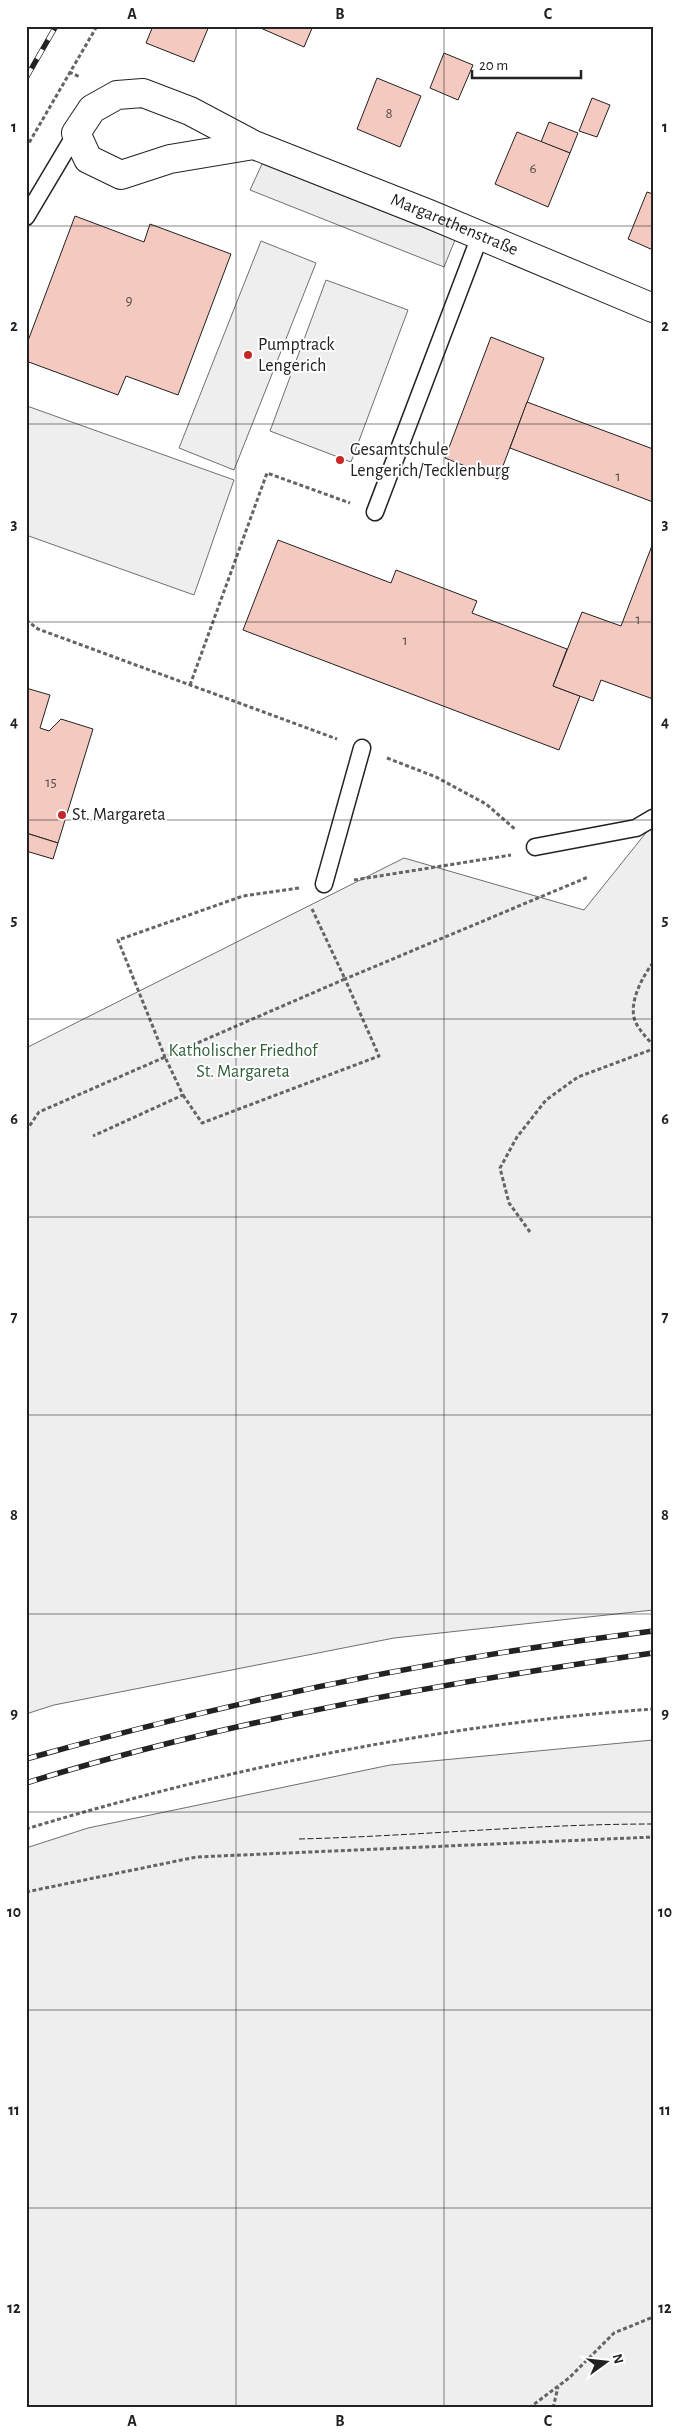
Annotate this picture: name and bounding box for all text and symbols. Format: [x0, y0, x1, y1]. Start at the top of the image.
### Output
text: A [127, 6, 137, 22]
text: B [335, 6, 345, 22]
text: C [544, 6, 553, 22]
scale bar [472, 48, 580, 80]
text: 20 m [479, 58, 508, 73]
house number: 8 [385, 106, 393, 121]
text: 1 [11, 119, 17, 135]
text: 1 [662, 119, 668, 135]
house number: 6 [529, 161, 537, 176]
street label: Margarethenstraße [388, 191, 521, 259]
house number: 9 [125, 293, 133, 308]
text: 2 [10, 318, 18, 334]
text: 2 [661, 318, 669, 334]
place label: Pumptrack Lengerich [258, 336, 335, 375]
marker: Pumptrack Lengerich [242, 349, 254, 361]
place label: Gesamtschule Lengerich/Tecklenburg [350, 441, 510, 480]
marker: Gesamtschule Lengerich/Tecklenburg [334, 454, 346, 466]
house number: 1 [615, 469, 621, 484]
text: 3 [11, 516, 18, 532]
text: 3 [662, 516, 669, 532]
house number: 1 [635, 612, 641, 627]
house number: 1 [402, 633, 408, 648]
text: 4 [10, 714, 18, 730]
text: 4 [661, 714, 669, 730]
house number: 15 [45, 775, 57, 790]
place label: St. Margareta [72, 806, 166, 824]
marker: St. Margareta [56, 809, 68, 821]
text: 5 [11, 912, 18, 928]
text: 5 [662, 912, 669, 928]
park label: Katholischer Friedhof St. Margareta [169, 1042, 319, 1081]
text: 6 [10, 1111, 18, 1127]
text: 6 [661, 1111, 669, 1127]
text: 7 [11, 1309, 18, 1325]
text: 7 [662, 1309, 669, 1325]
text: 8 [10, 1507, 18, 1523]
text: 8 [661, 1507, 669, 1523]
text: 9 [10, 1705, 18, 1721]
text: 9 [661, 1705, 669, 1721]
text: 10 [7, 1904, 21, 1920]
text: 10 [658, 1904, 672, 1920]
text: 11 [8, 2102, 20, 2118]
text: 11 [659, 2102, 671, 2118]
text: 12 [7, 2300, 21, 2316]
text: 12 [658, 2300, 672, 2316]
north arrow [582, 2336, 632, 2386]
text: N [610, 2352, 626, 2365]
text: A [127, 2413, 137, 2429]
text: B [335, 2413, 345, 2429]
text: C [544, 2413, 553, 2429]

